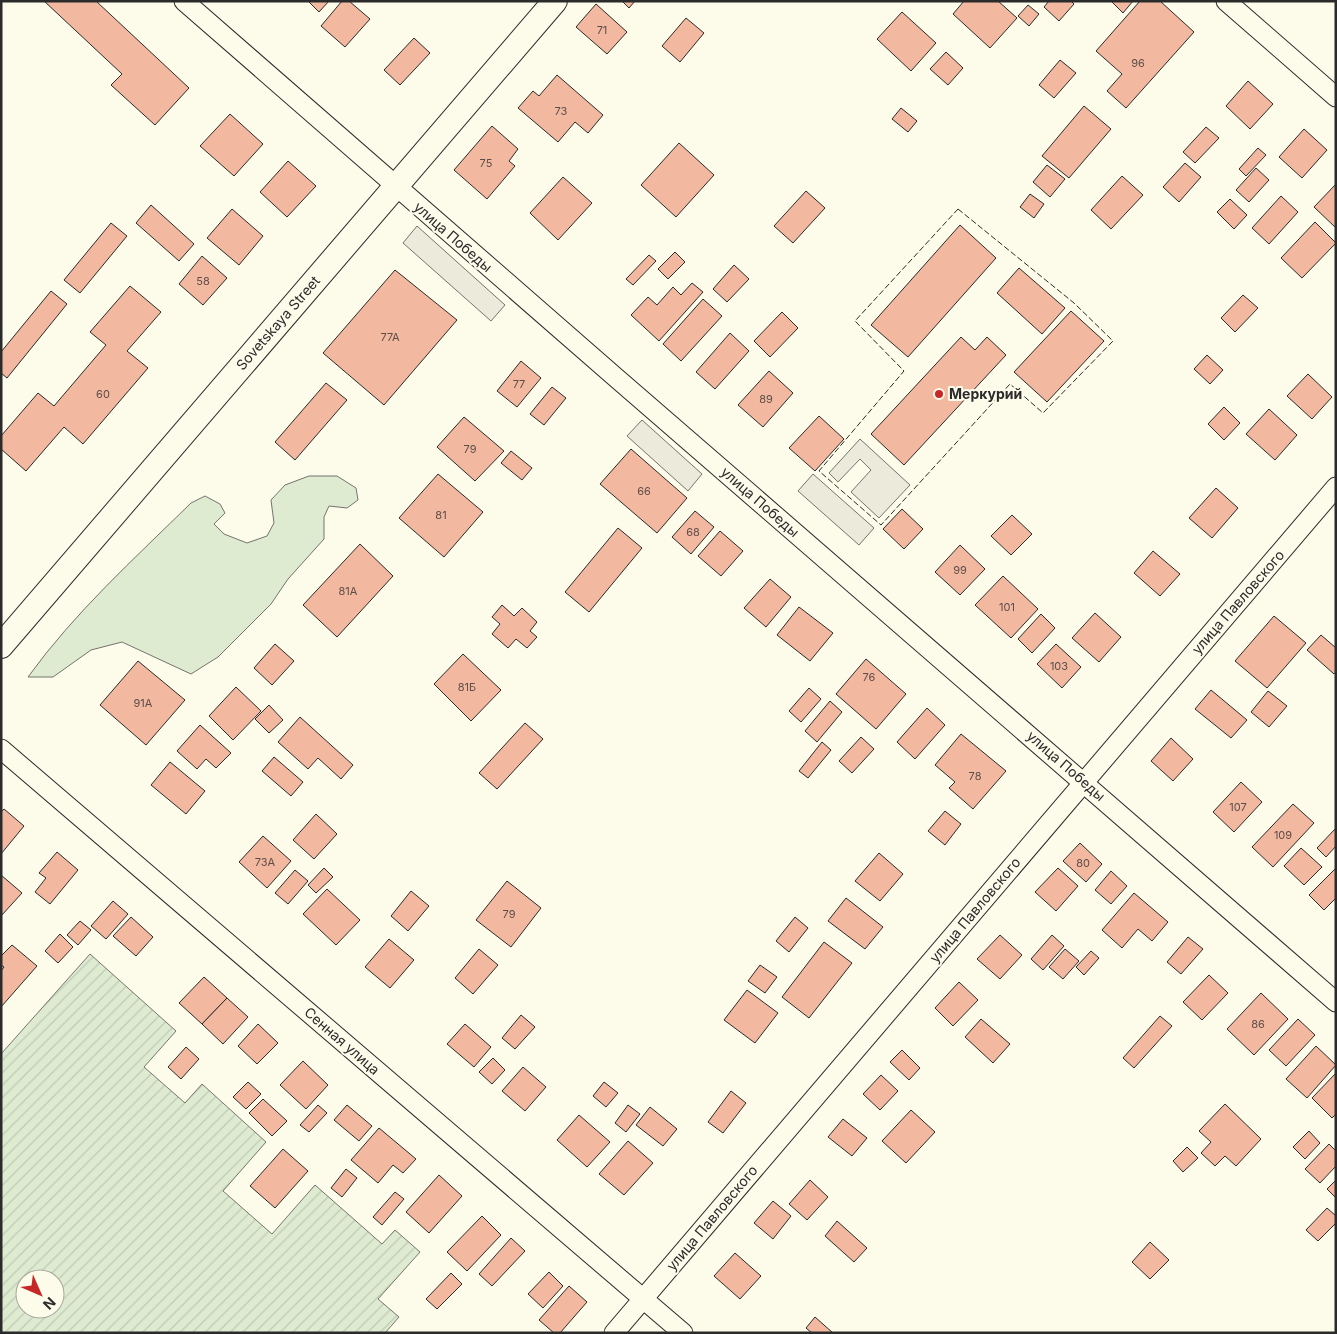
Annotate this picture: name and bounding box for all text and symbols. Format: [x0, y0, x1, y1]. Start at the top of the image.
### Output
house number: 71 [597, 23, 607, 37]
house number: 96 [1131, 56, 1145, 70]
house number: 73 [555, 104, 568, 118]
house number: 75 [480, 156, 493, 170]
street label: улица Победы [411, 198, 496, 275]
street label: Sovetskaya Street [232, 272, 323, 373]
house number: 58 [196, 274, 210, 288]
house number: 77А [380, 330, 400, 344]
house number: 77 [513, 377, 525, 391]
place label: Меркурий [949, 385, 1022, 402]
house number: 60 [96, 387, 110, 401]
marker: Меркурий [933, 388, 945, 400]
house number: 89 [759, 392, 773, 406]
house number: 79 [464, 442, 477, 456]
street label: улица Победы [718, 463, 803, 540]
house number: 66 [637, 484, 651, 498]
house number: 81 [435, 508, 447, 522]
house number: 68 [686, 525, 700, 539]
street label: улица Павловского [1188, 546, 1287, 657]
house number: 99 [953, 563, 967, 577]
house number: 81А [339, 584, 358, 598]
house number: 101 [999, 600, 1015, 614]
house number: 103 [1050, 659, 1068, 673]
house number: 76 [863, 670, 876, 684]
house number: 81Б [458, 680, 476, 694]
house number: 91А [134, 696, 153, 710]
street label: улица Победы [1024, 727, 1109, 804]
house number: 78 [969, 769, 982, 783]
house number: 107 [1229, 800, 1247, 814]
house number: 109 [1274, 828, 1292, 842]
street label: улица Павловского [926, 854, 1024, 966]
house number: 73А [255, 855, 276, 869]
house number: 80 [1076, 856, 1090, 870]
house number: 79 [503, 907, 516, 921]
street label: Сенная улица [301, 1003, 383, 1078]
house number: 86 [1251, 1017, 1265, 1031]
street label: улица Павловского [663, 1162, 761, 1274]
north arrow [15, 1269, 65, 1319]
text: N [40, 1294, 59, 1313]

